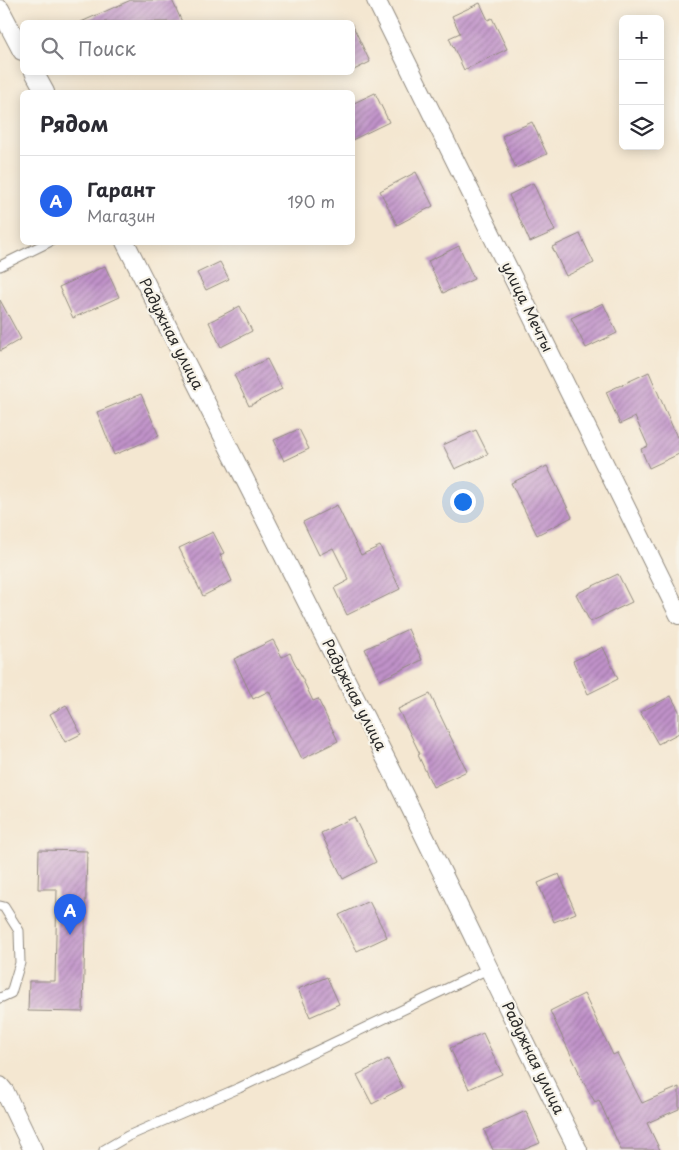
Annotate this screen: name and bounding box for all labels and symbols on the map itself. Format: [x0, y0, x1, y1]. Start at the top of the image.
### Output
street label: улица Мечты [497, 257, 560, 355]
street label: Радужная улица [134, 273, 211, 394]
your location [450, 489, 476, 515]
street label: Радужная улица [317, 634, 394, 755]
pin: A [54, 894, 86, 935]
street label: Радужная улица [497, 997, 572, 1118]

